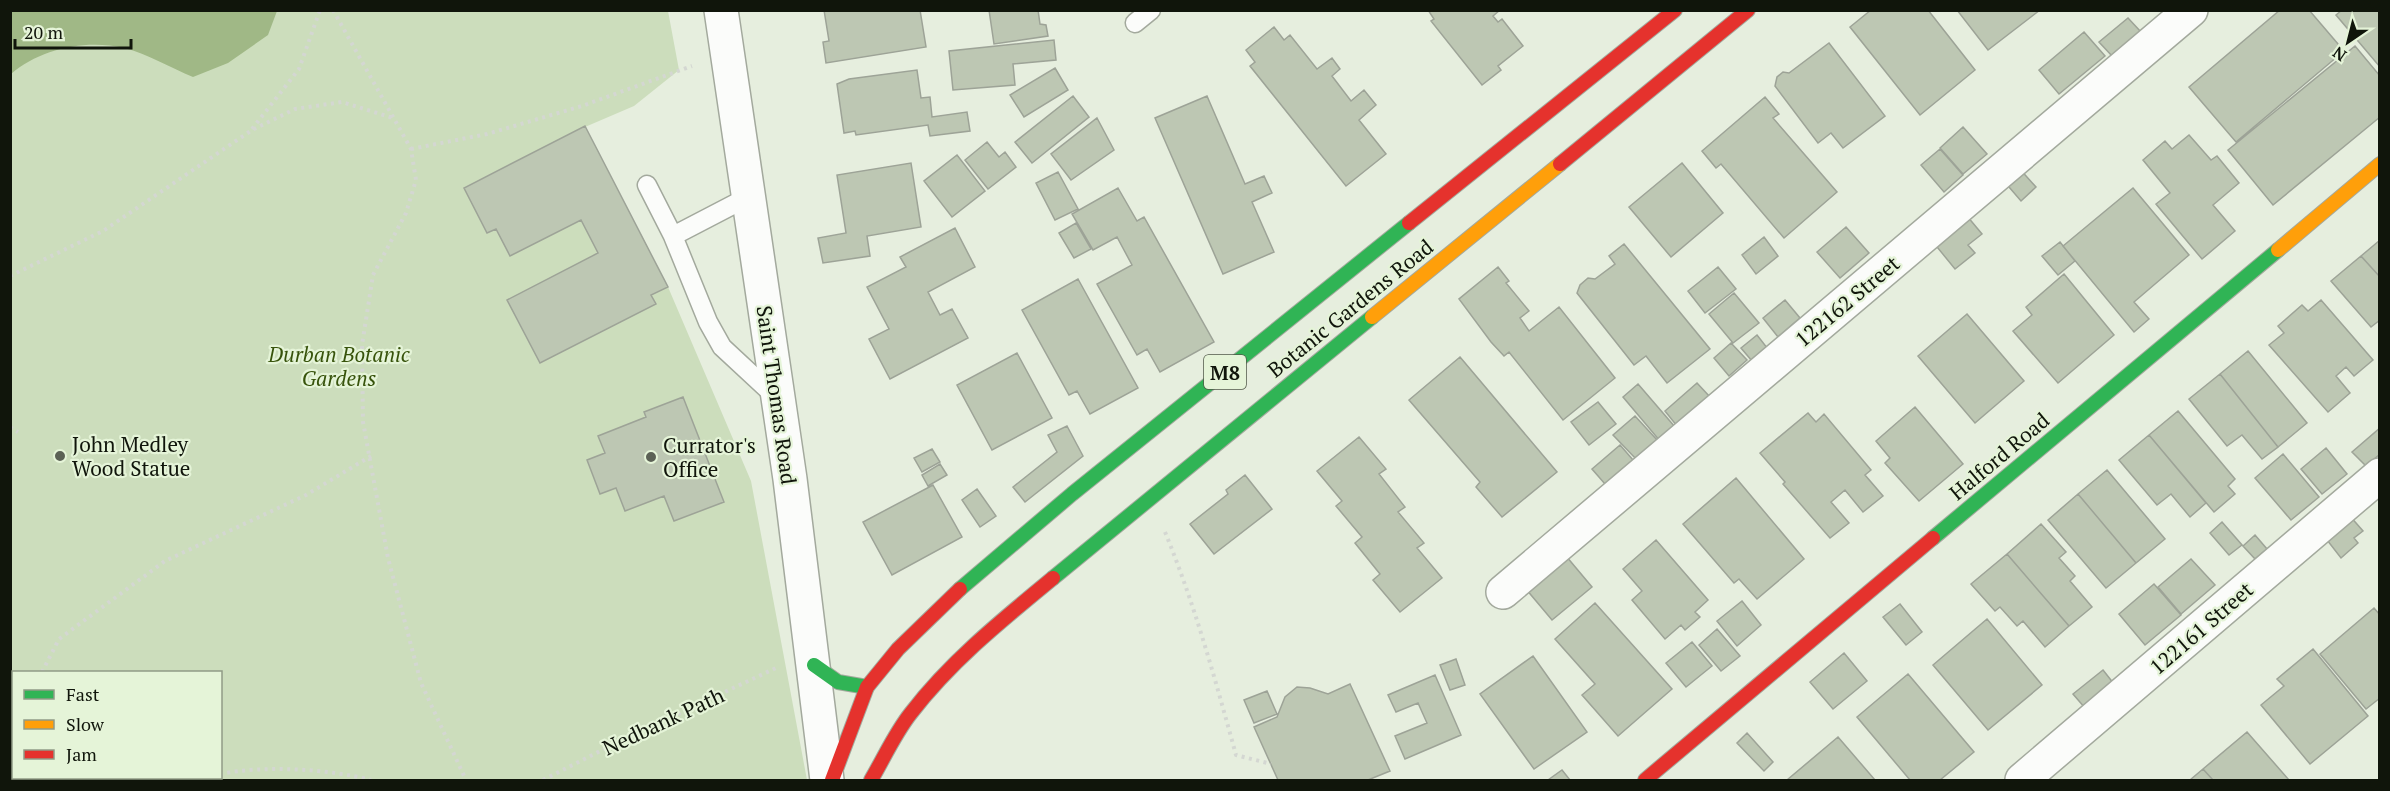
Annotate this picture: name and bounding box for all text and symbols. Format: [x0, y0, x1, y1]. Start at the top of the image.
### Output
scale bar [15, 12, 130, 50]
north arrow [2318, 12, 2378, 72]
text: 20 m [24, 20, 64, 44]
text: N [2328, 42, 2351, 67]
street label: Botanic Gardens Road [1261, 232, 1439, 383]
street label: 122162 Street [1789, 249, 1905, 353]
street label: Saint Thomas Road [751, 304, 803, 487]
park label: Durban Botanic Gardens [267, 340, 411, 392]
road number: M8 [1204, 355, 1246, 389]
street label: Halford Road [1943, 406, 2055, 506]
place label: John Medley Wood Statue [72, 430, 190, 482]
place label: Currator's Office [663, 431, 756, 483]
marker: John Medley Wood Statue [53, 449, 67, 463]
marker: Currator's Office [644, 450, 658, 464]
street label: 122161 Street [2143, 575, 2259, 681]
legend [12, 671, 222, 779]
street label: Nedbank Path [598, 681, 728, 761]
text: Fast [66, 682, 100, 706]
text: Slow [66, 712, 105, 736]
text: Jam [66, 742, 97, 766]

